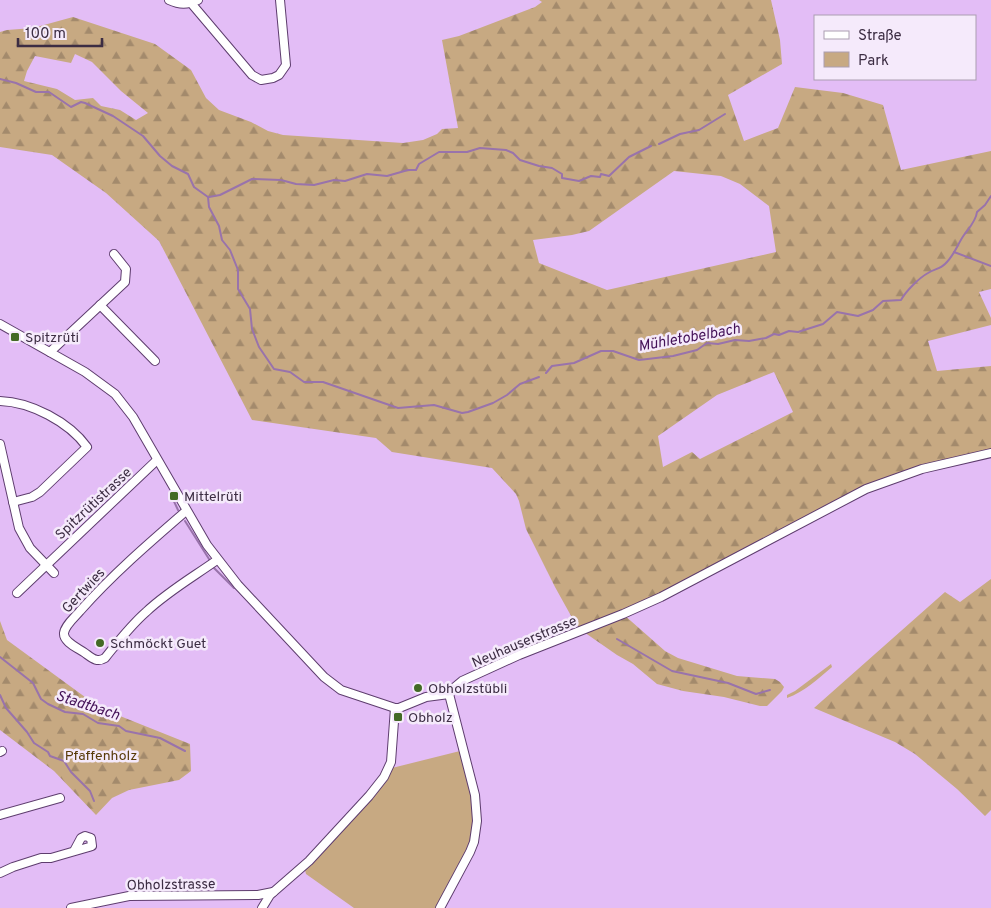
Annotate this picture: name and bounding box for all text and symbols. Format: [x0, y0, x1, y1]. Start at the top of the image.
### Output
scale bar [18, 15, 101, 47]
legend [814, 15, 976, 80]
text: 100 m [25, 25, 66, 44]
text: Straße [858, 27, 902, 46]
text: Park [858, 52, 889, 71]
water label: Mühletobelbach [637, 320, 742, 357]
place label: Spitzrüti [25, 330, 79, 347]
marker: Spitzrüti [9, 331, 21, 343]
street label: Spitzrütistrasse [52, 464, 136, 544]
place label: Mittelrüti [184, 489, 242, 506]
marker: Mittelrüti [168, 490, 180, 502]
street label: Gertwies [59, 565, 109, 617]
street label: Neuhauserstrasse [470, 613, 580, 672]
place label: Schmöckt Guet [110, 636, 206, 653]
marker: Schmöckt Guet [94, 637, 106, 649]
place label: Obholzstübli [428, 681, 507, 698]
marker: Obholzstübli [412, 682, 424, 694]
water label: Stadtbach [53, 687, 122, 726]
place label: Obholz [408, 710, 453, 727]
marker: Obholz [392, 711, 404, 723]
park label: Pfaffenholz [65, 748, 137, 765]
street label: Obholzstrasse [126, 876, 216, 895]

